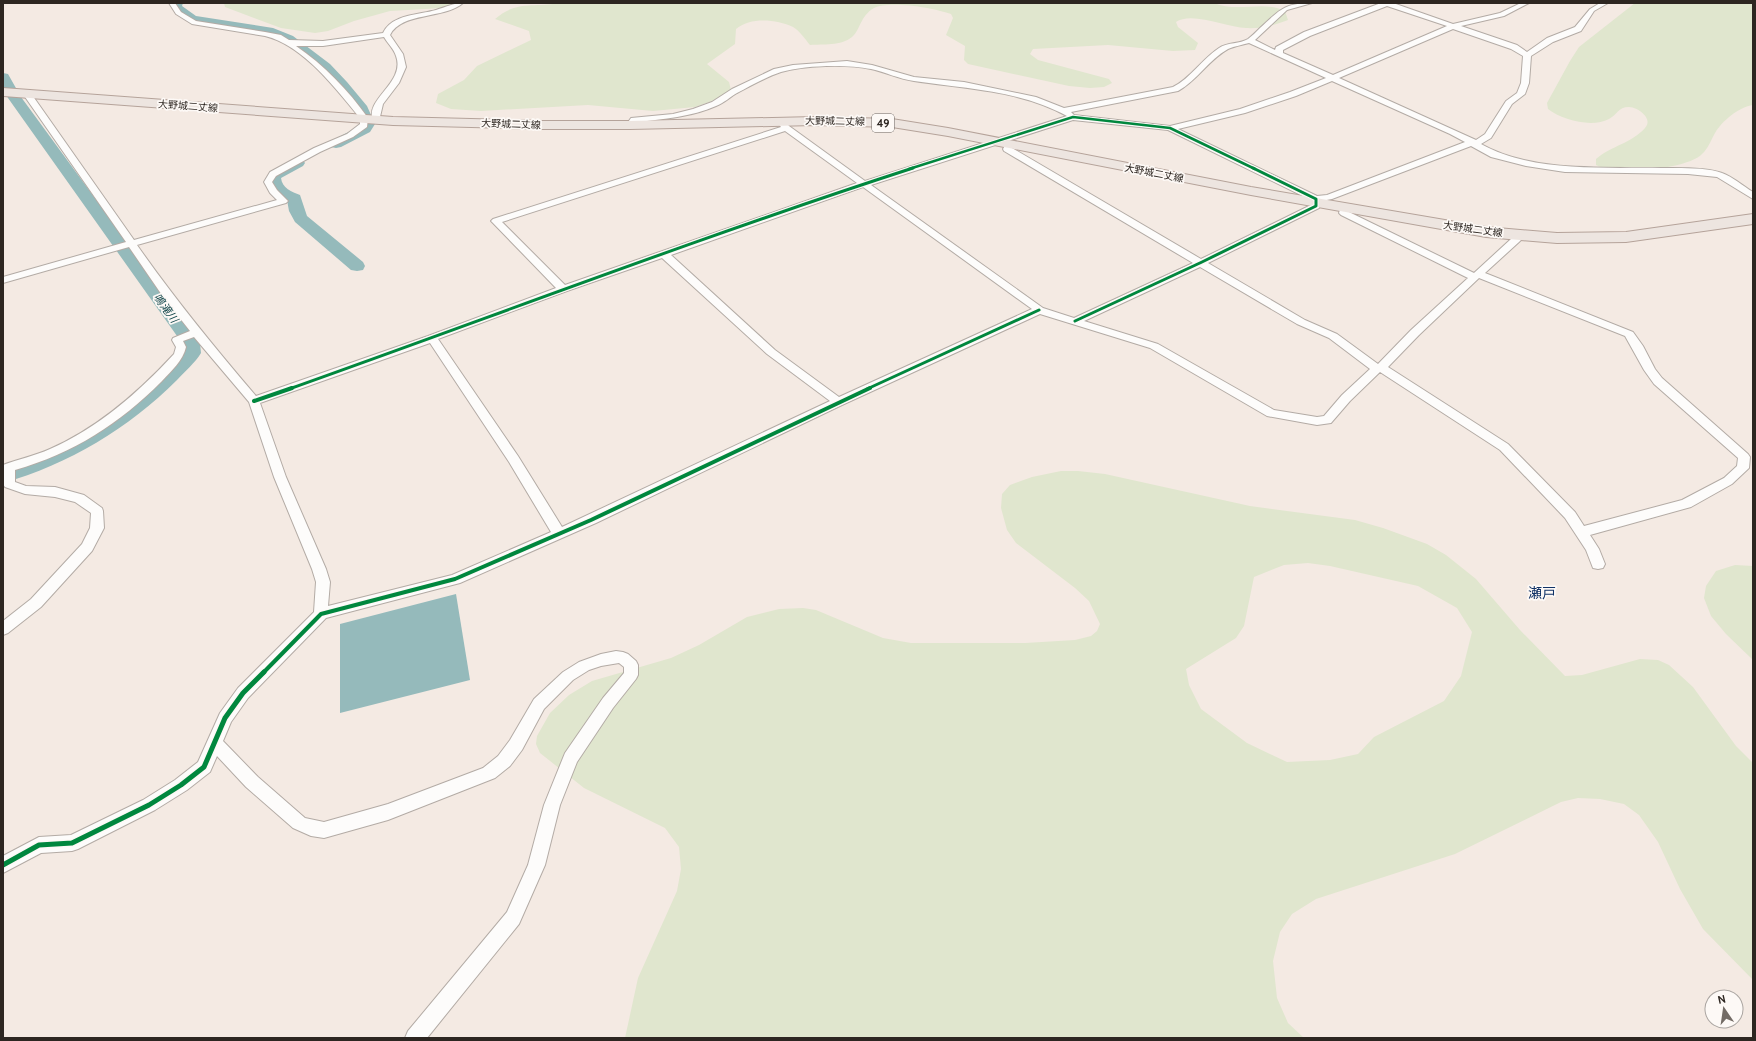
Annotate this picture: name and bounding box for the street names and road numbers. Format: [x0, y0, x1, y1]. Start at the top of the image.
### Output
street label: 大野城二丈線 [158, 97, 218, 115]
street label: 大野城二丈線 [805, 114, 865, 128]
road number: 49 [872, 114, 894, 132]
street label: 大野城二丈線 [481, 116, 541, 132]
street label: 大野城二丈線 [1123, 161, 1185, 185]
street label: 大野城二丈線 [1442, 218, 1504, 240]

